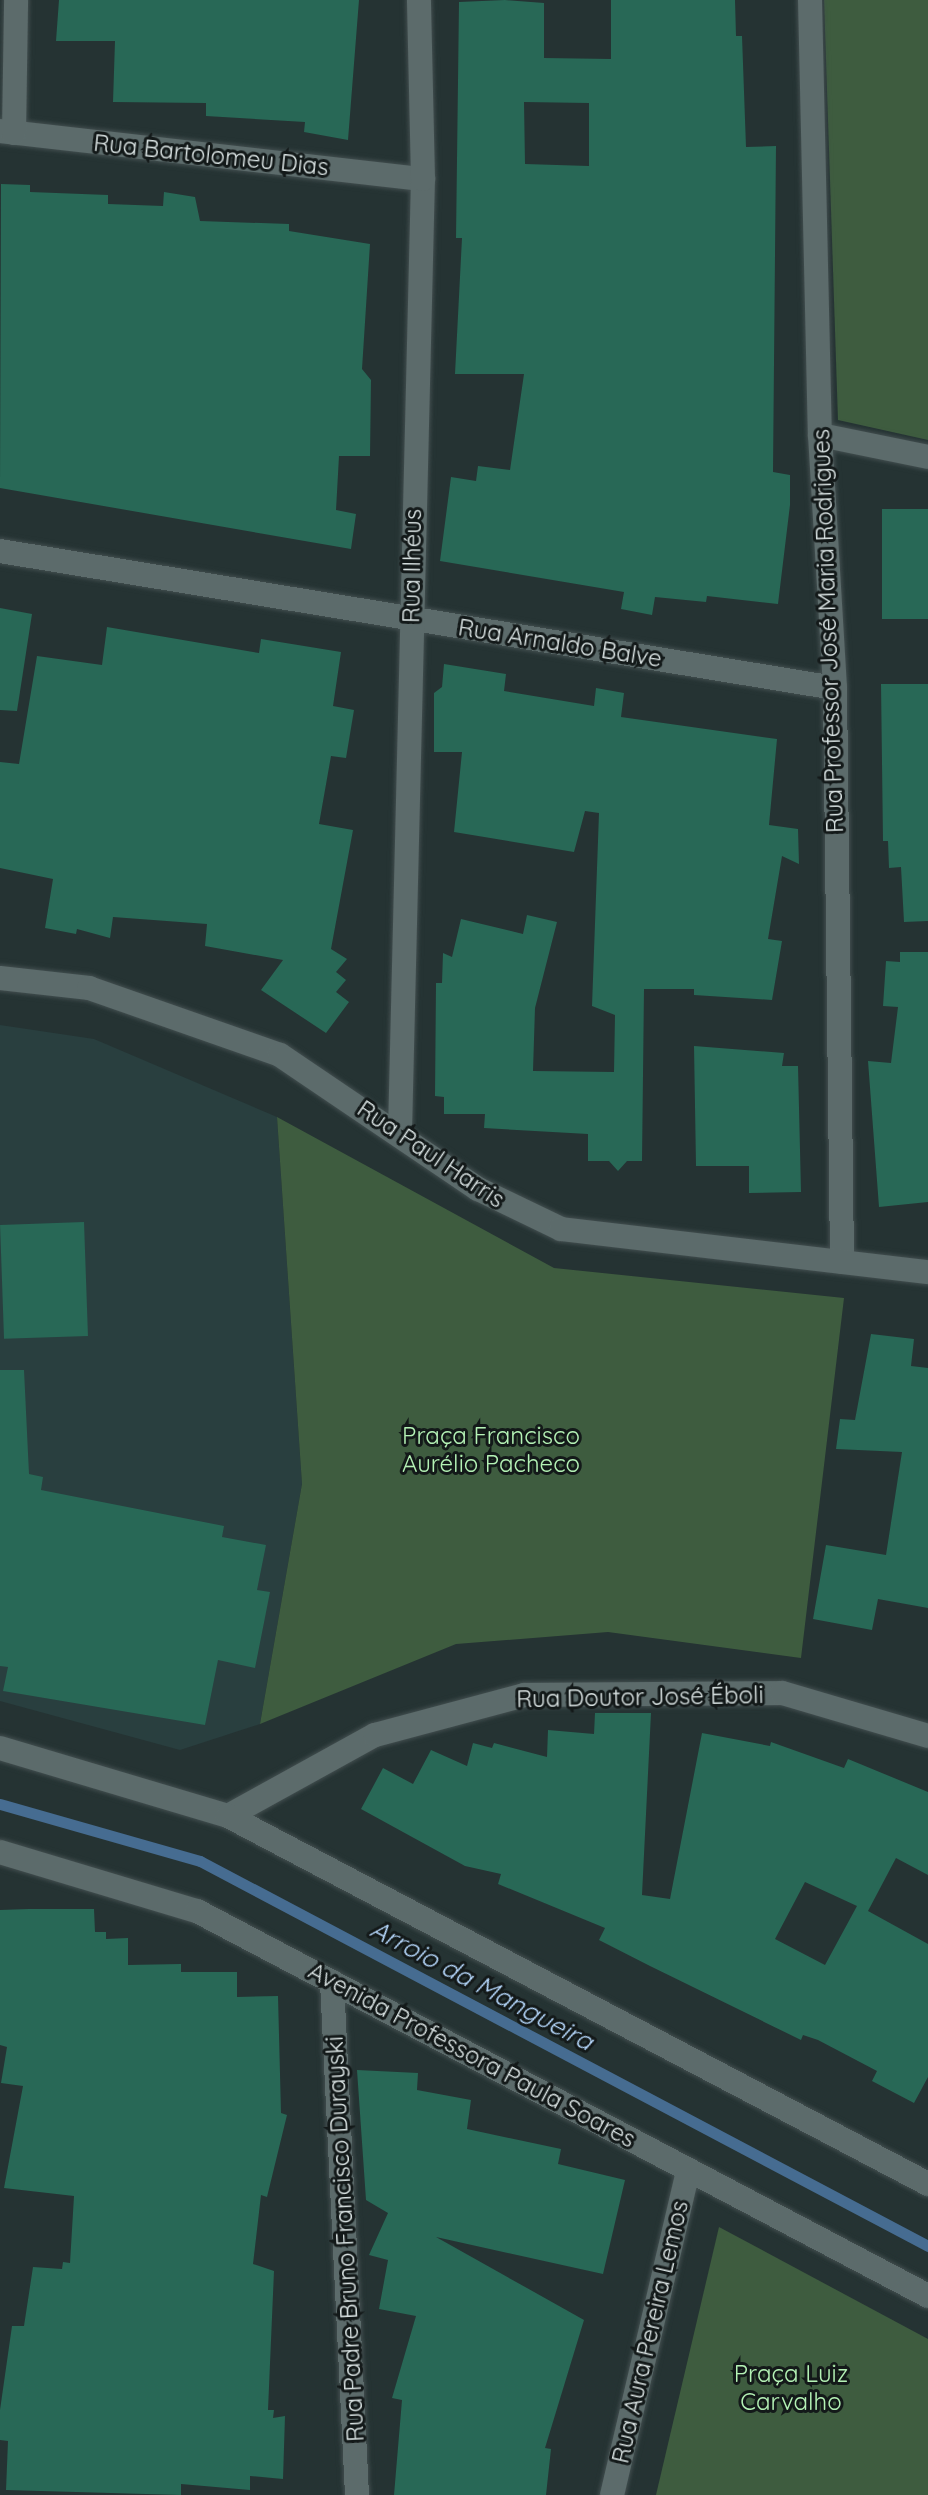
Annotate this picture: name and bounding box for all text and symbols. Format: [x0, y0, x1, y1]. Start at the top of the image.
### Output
street label: Rua Bartolomeu Dias [92, 128, 330, 182]
street label: Rua Professor José Maria Rodrigues [807, 428, 849, 834]
street label: Rua Ilhéus [397, 509, 427, 623]
street label: Rua Arnaldo Balve [456, 613, 664, 673]
street label: Rua Paul Harris [352, 1094, 510, 1214]
park label: Praça Francisco Aurélio Pacheco [402, 1422, 580, 1478]
street label: Rua Doutor José Éboli [516, 1680, 764, 1714]
water label: Arroio da Mangueira [365, 1913, 599, 2057]
street label: Avenida Professora Paula Soares [304, 1956, 640, 2154]
street label: Rua Padre Bruno Francisco Durayski [320, 2035, 370, 2443]
street label: Rua Aura Pereira Lemos [606, 2198, 694, 2466]
park label: Praça Luiz Carvalho [734, 2360, 848, 2416]

